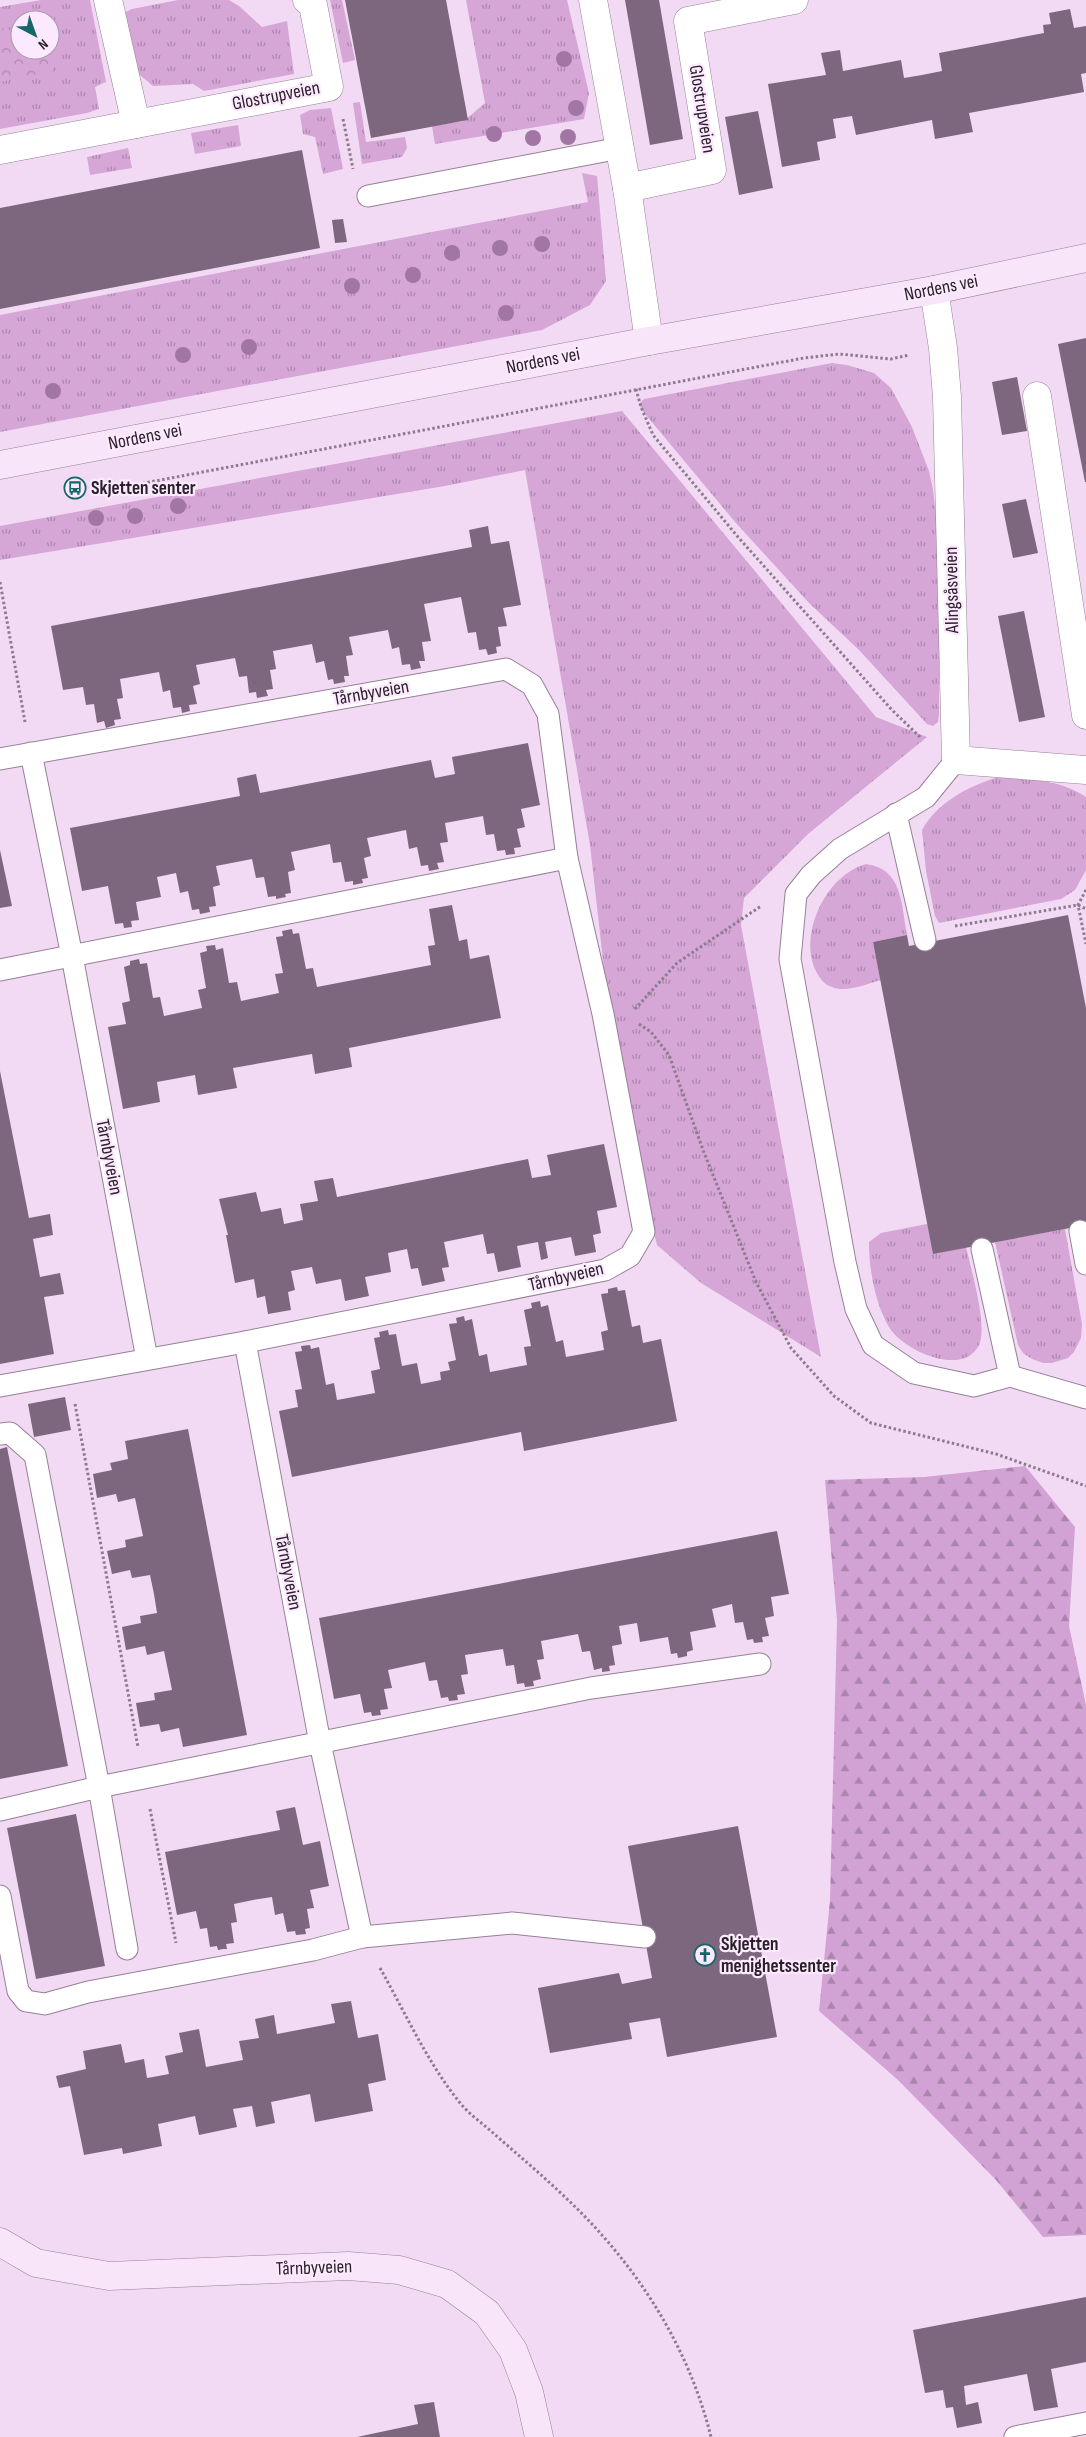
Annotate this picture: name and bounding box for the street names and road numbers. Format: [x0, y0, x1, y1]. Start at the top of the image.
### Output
street label: Glostrupveien [684, 63, 720, 155]
street label: Glostrupveien [230, 76, 322, 116]
street label: Nordens vei [902, 270, 980, 306]
street label: Nordens vei [504, 343, 582, 379]
street label: Nordens vei [106, 419, 184, 455]
street label: Alingsåsveien [940, 547, 964, 634]
street label: Tårnbyveien [331, 675, 411, 711]
street label: Tårnbyveien [90, 1117, 128, 1197]
street label: Tårnbyveien [526, 1257, 606, 1297]
street label: Tårnbyveien [269, 1532, 307, 1612]
street label: Tårnbyveien [275, 2255, 353, 2281]

